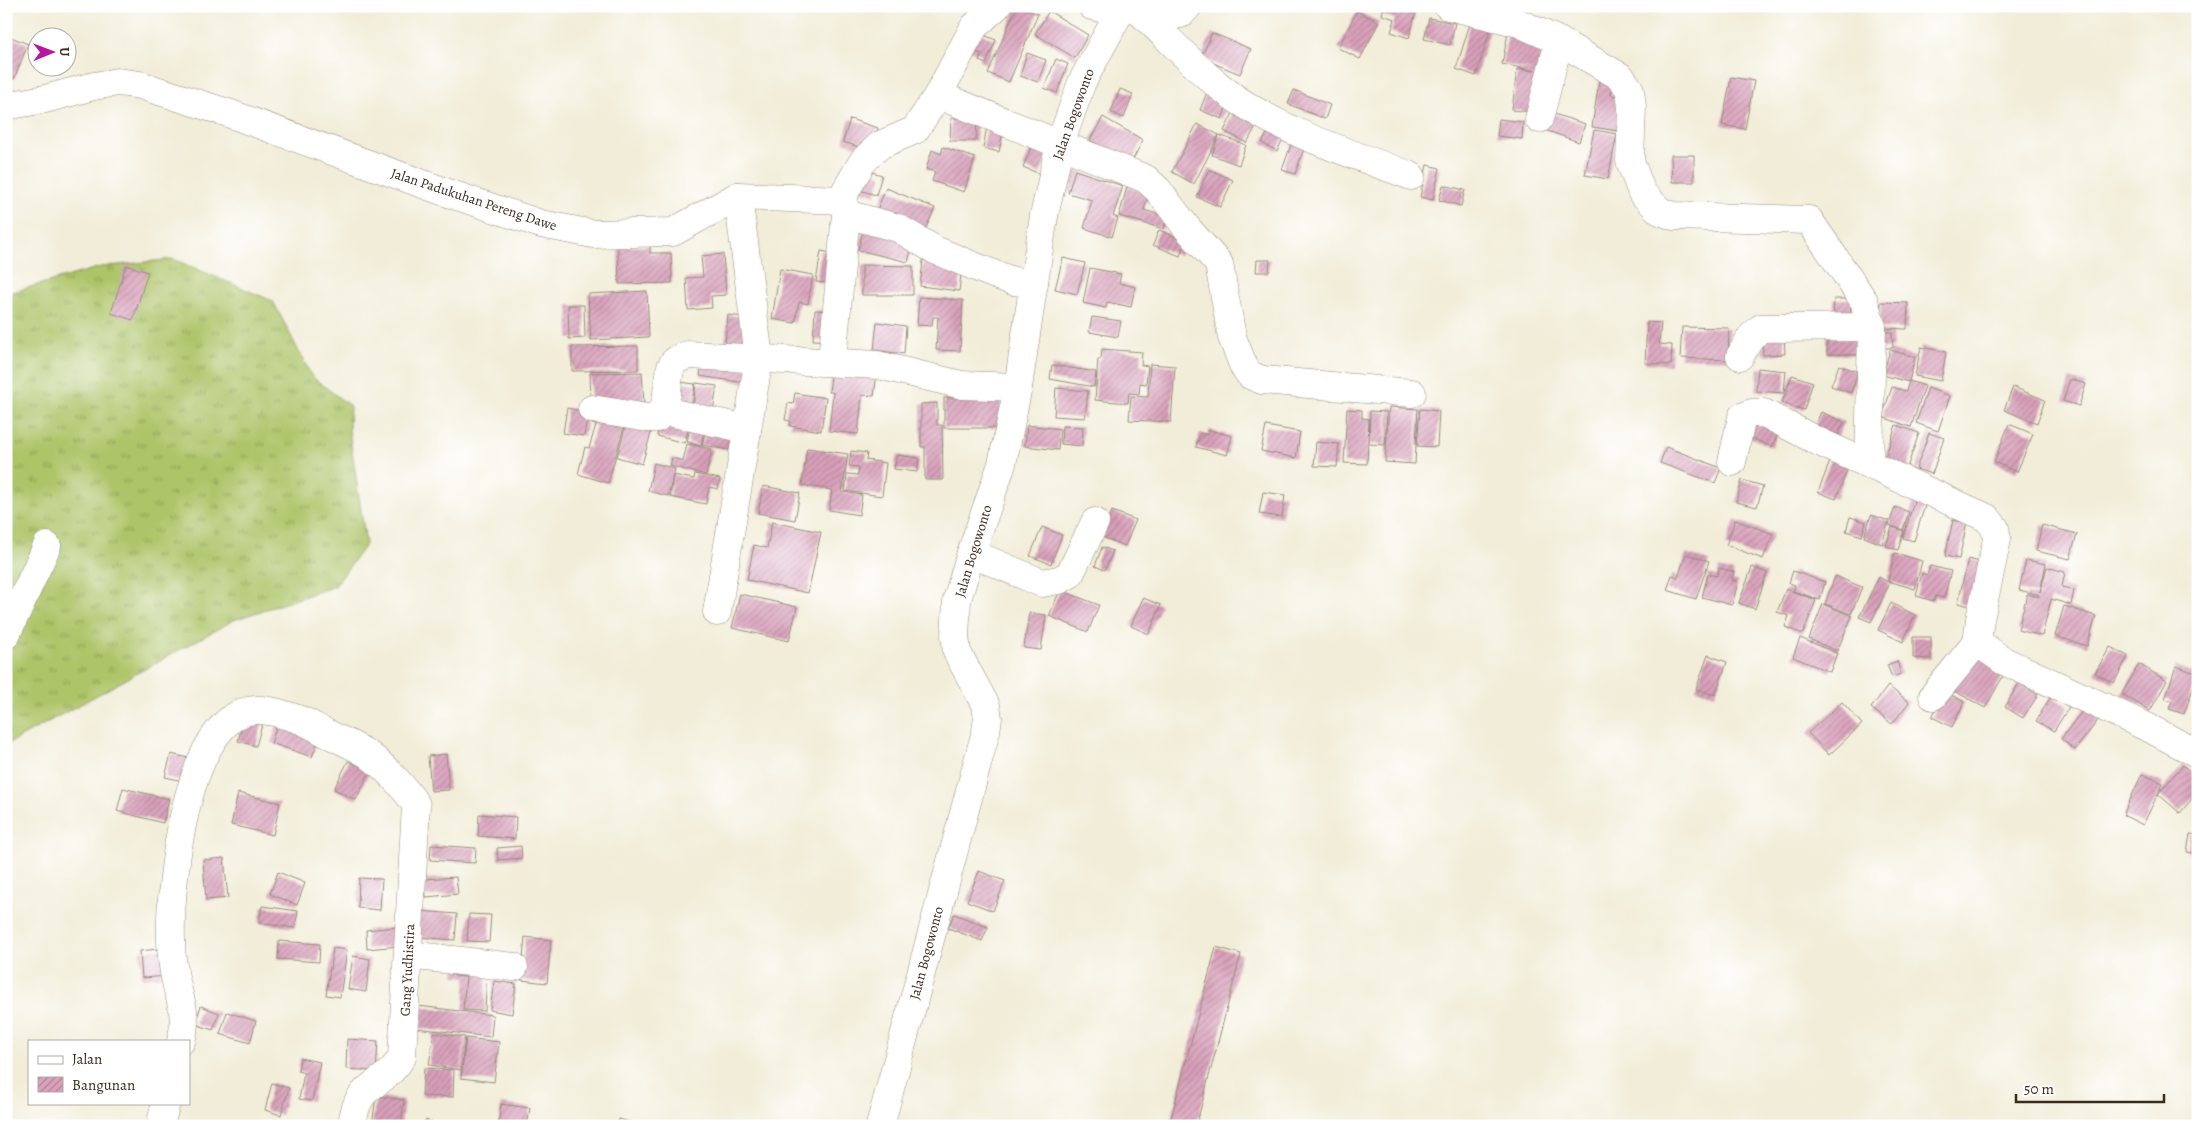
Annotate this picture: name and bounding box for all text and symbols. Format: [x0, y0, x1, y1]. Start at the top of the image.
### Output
north arrow [28, 28, 78, 78]
text: U [55, 47, 74, 57]
street label: Jalan Bogowonto [1048, 66, 1099, 162]
street label: Jalan Padukuhan Pereng Dawe [388, 164, 559, 235]
street label: Jalan Bogowonto [950, 502, 997, 600]
street label: Jalan Bogowonto [905, 904, 948, 1002]
street label: Gang Yudhistira [396, 923, 419, 1017]
legend [28, 1040, 190, 1104]
text: Jalan [72, 1049, 102, 1069]
scale bar [2016, 1072, 2164, 1104]
text: Bangunan [72, 1075, 135, 1095]
text: 50 m [2024, 1079, 2054, 1099]

